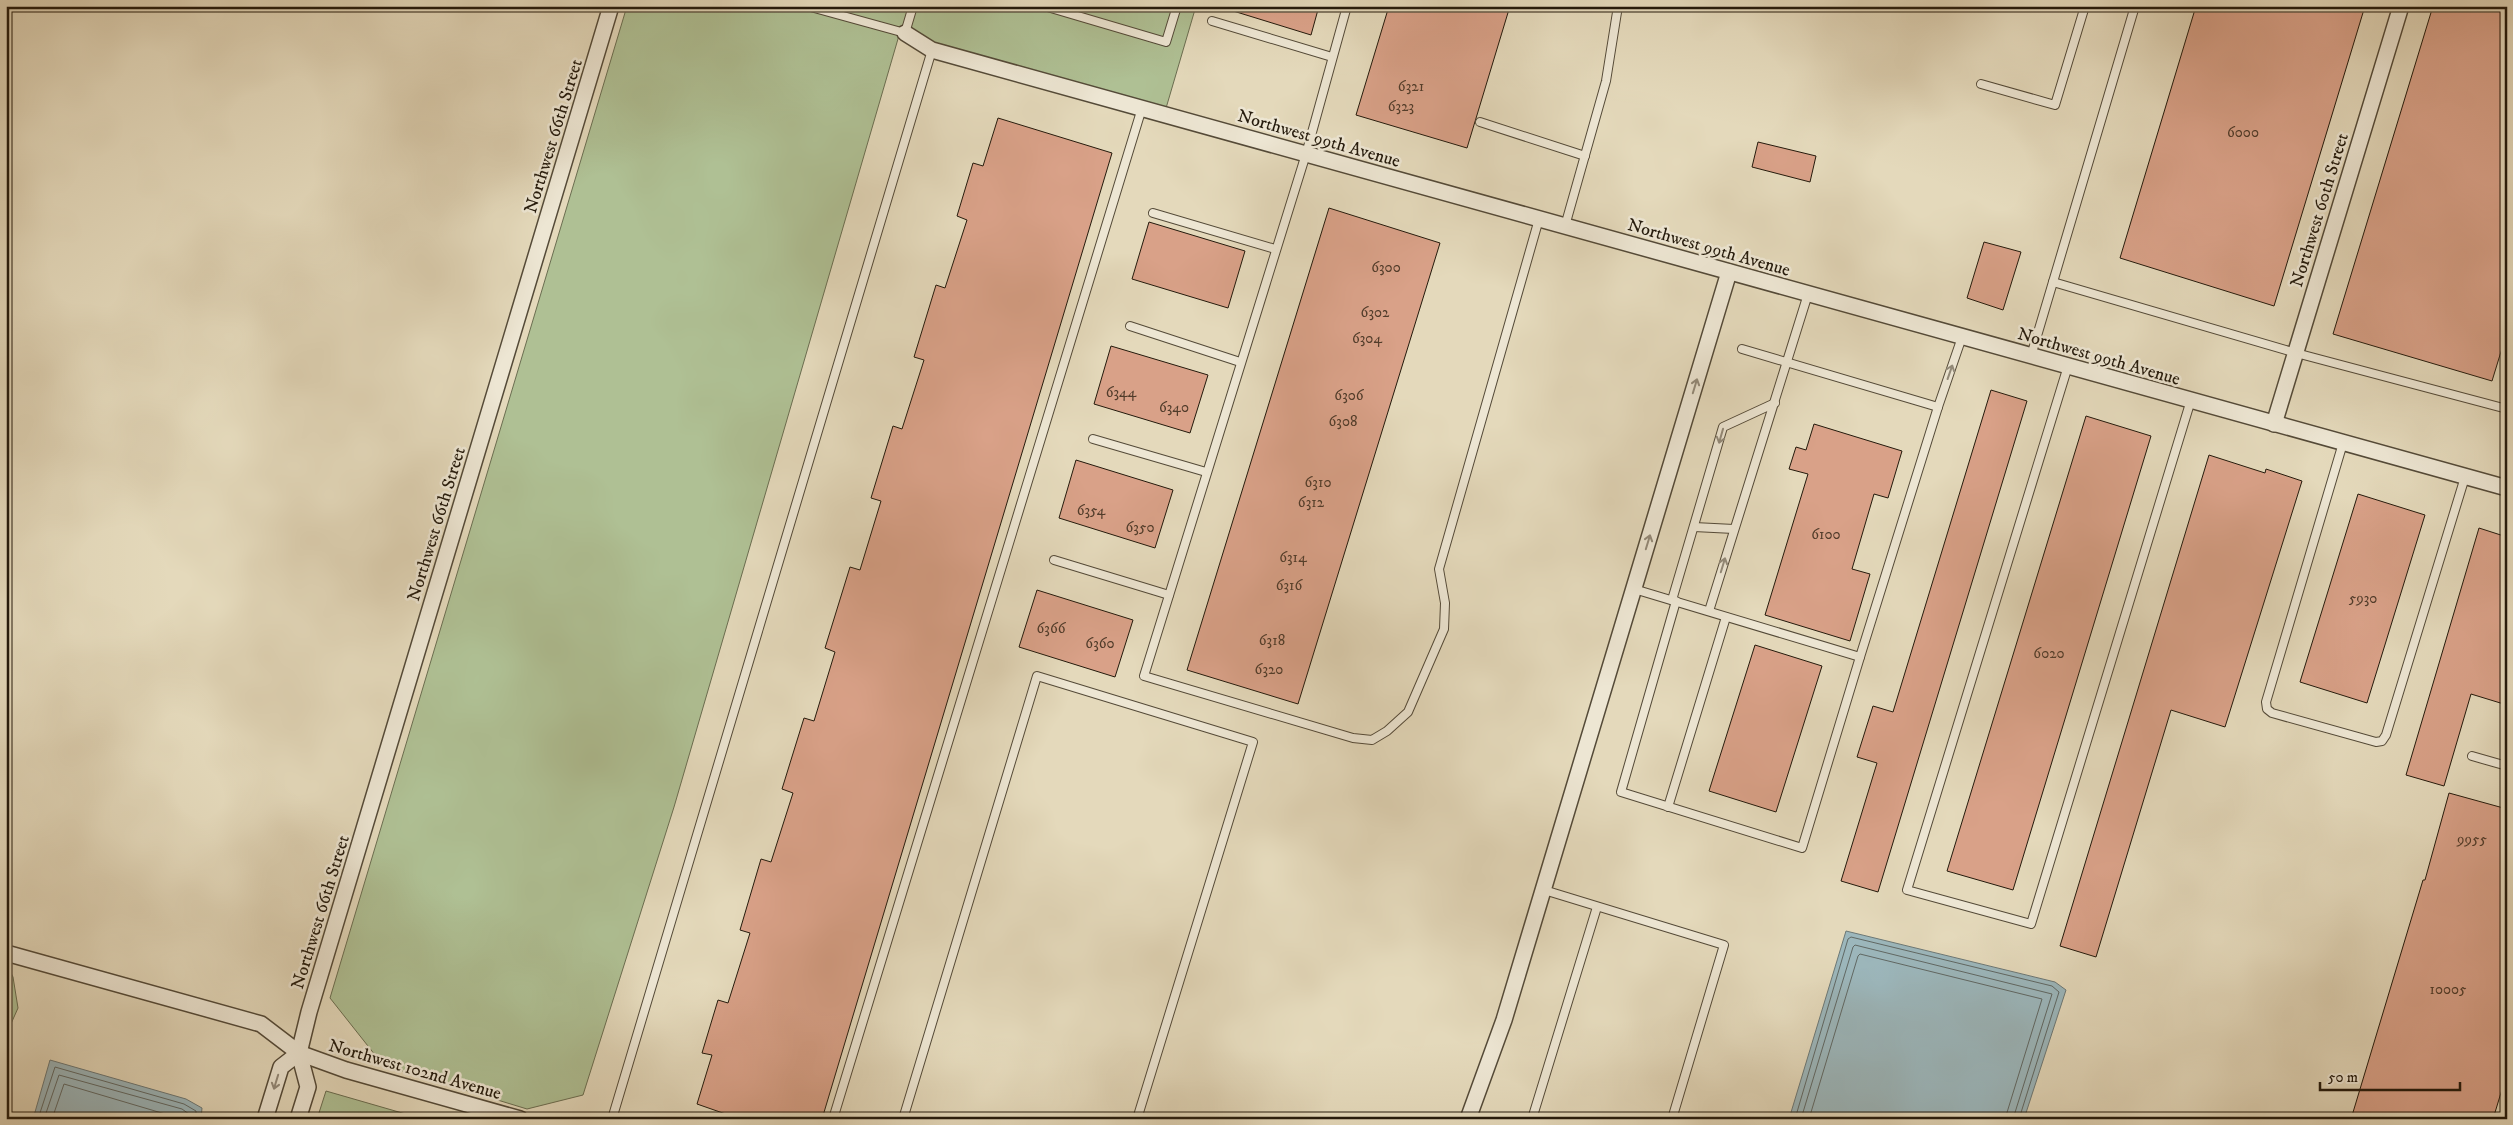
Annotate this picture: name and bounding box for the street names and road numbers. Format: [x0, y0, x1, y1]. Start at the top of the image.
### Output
street label: Northwest 66th Street [520, 56, 588, 216]
street label: Northwest 99th Avenue [1235, 105, 1403, 173]
street label: Northwest 60th Street [2286, 130, 2354, 290]
street label: Northwest 99th Avenue [1625, 214, 1793, 282]
street label: Northwest 99th Avenue [2015, 323, 2183, 391]
street label: Northwest 66th Street [403, 444, 471, 604]
street label: Northwest 66th Street [287, 832, 355, 992]
street label: Northwest 102nd Avenue [326, 1035, 504, 1105]

